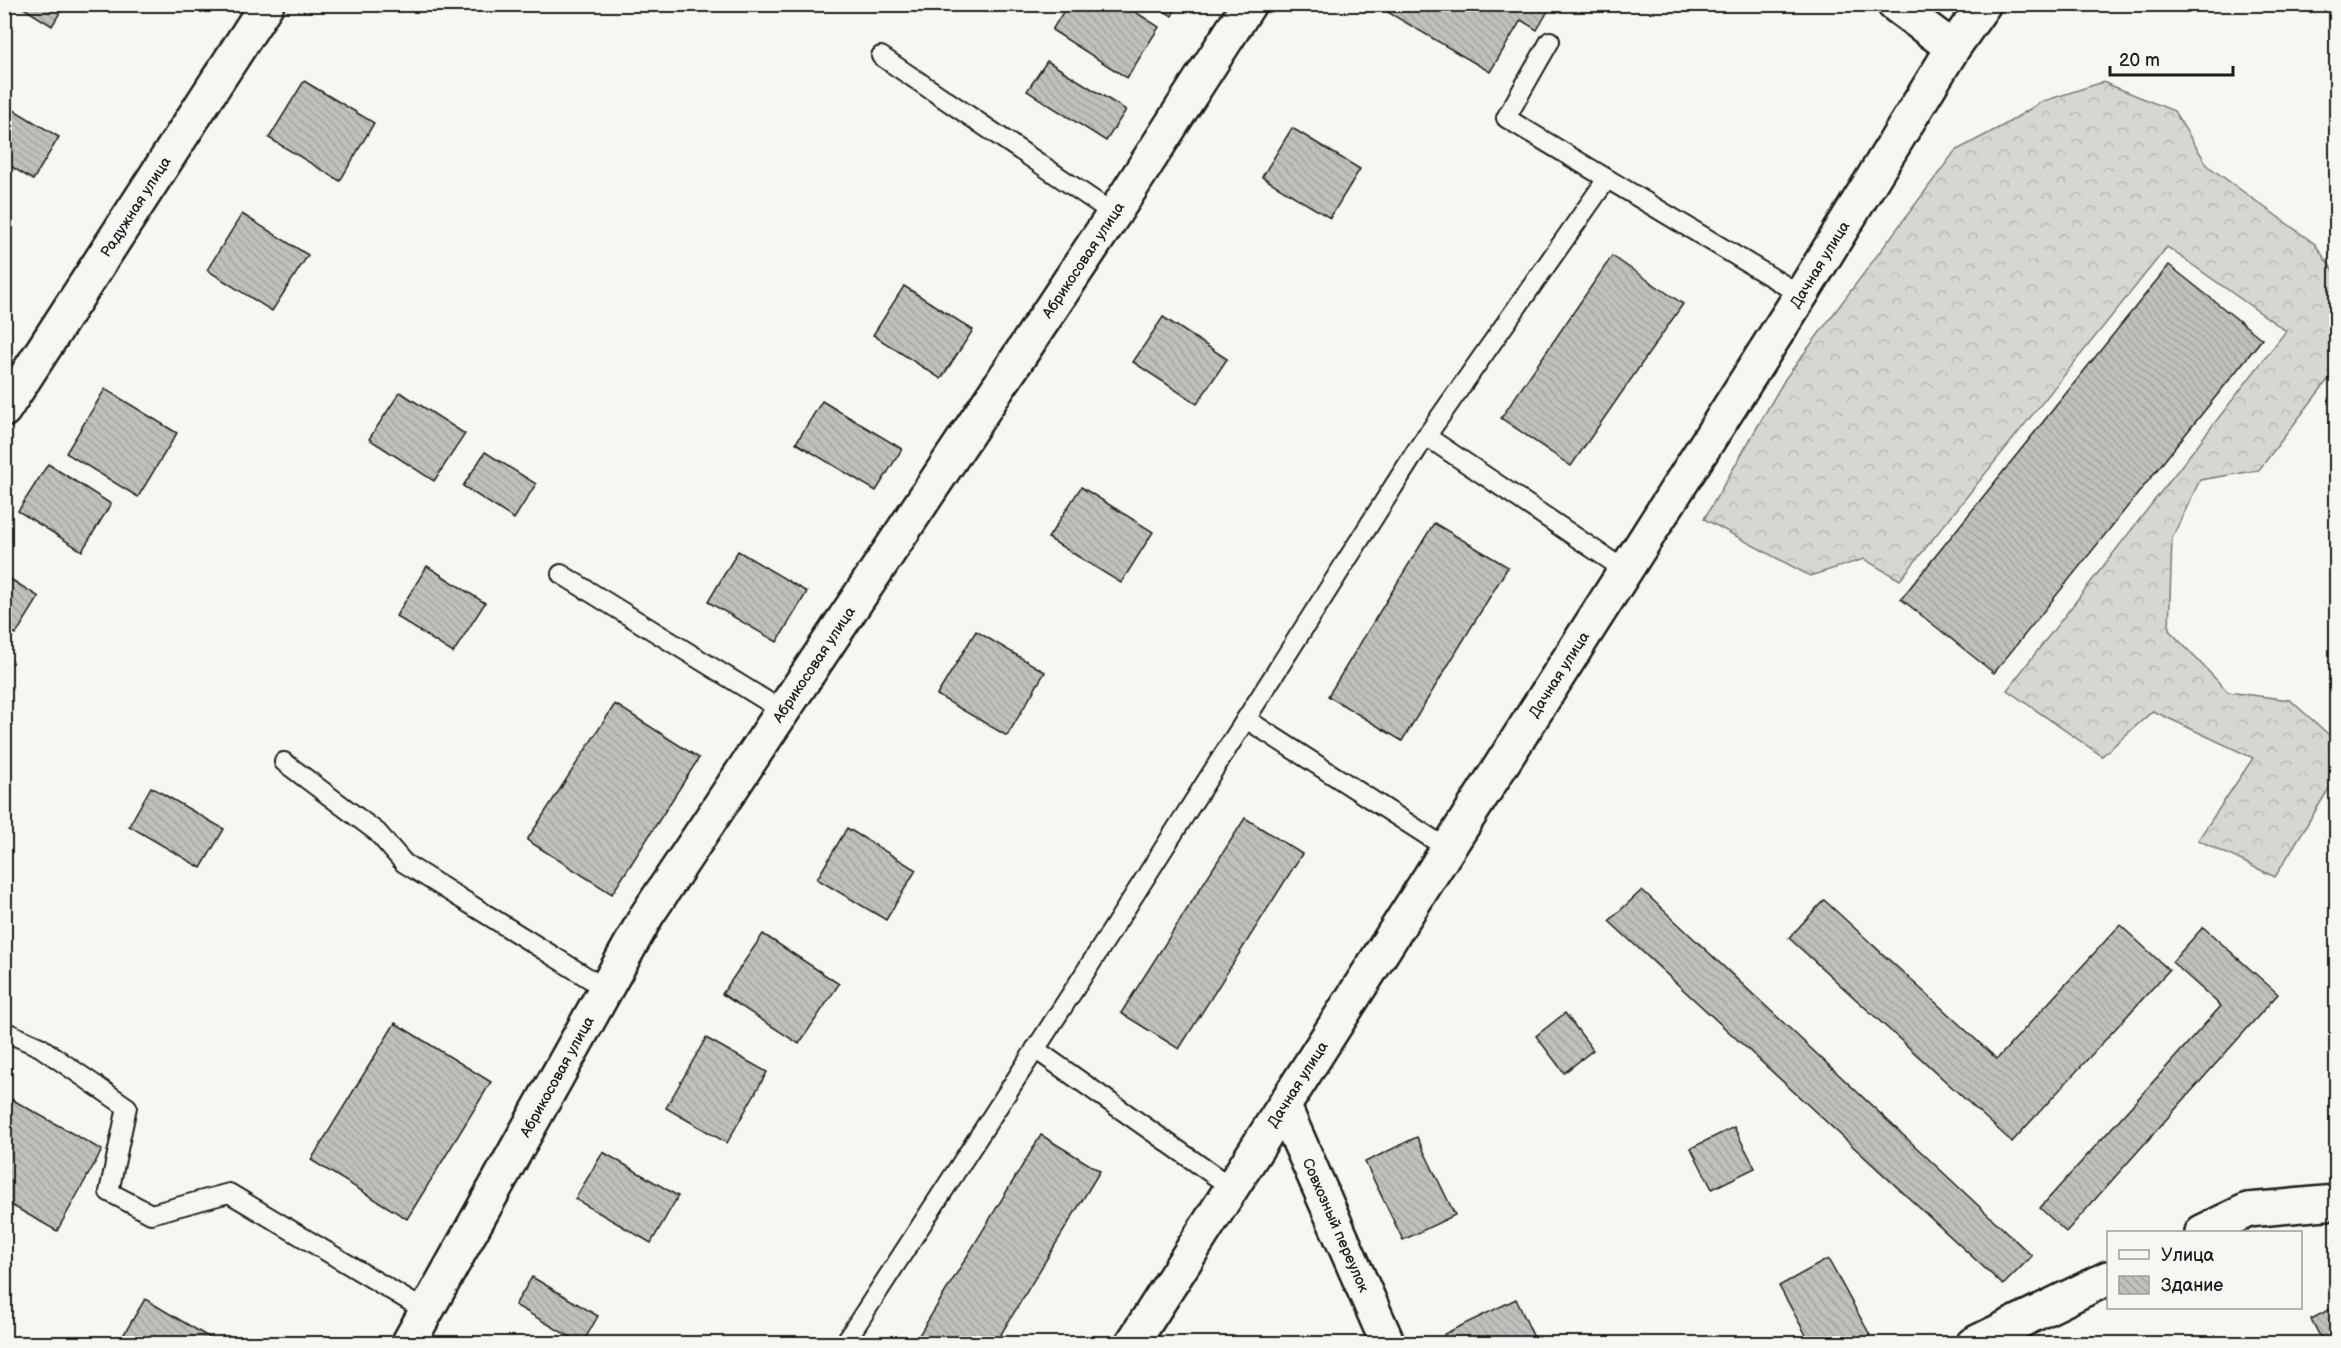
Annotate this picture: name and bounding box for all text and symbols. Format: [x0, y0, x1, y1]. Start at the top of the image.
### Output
scale bar [2110, 39, 2233, 77]
text: 20 m [2119, 50, 2160, 71]
street label: Радужная улица [96, 153, 175, 261]
street label: Абрикосовая улица [1037, 198, 1129, 323]
street label: Дачная улица [1786, 217, 1854, 311]
street label: Абрикосовая улица [768, 603, 859, 727]
street label: Дачная улица [1524, 628, 1594, 721]
street label: Абрикосовая улица [515, 1013, 598, 1141]
street label: Дачная улица [1263, 1038, 1332, 1131]
street label: Совхозный переулок [1298, 1155, 1374, 1295]
legend [2107, 1231, 2302, 1309]
text: Улица [2161, 1245, 2215, 1266]
text: Здание [2161, 1275, 2223, 1296]

